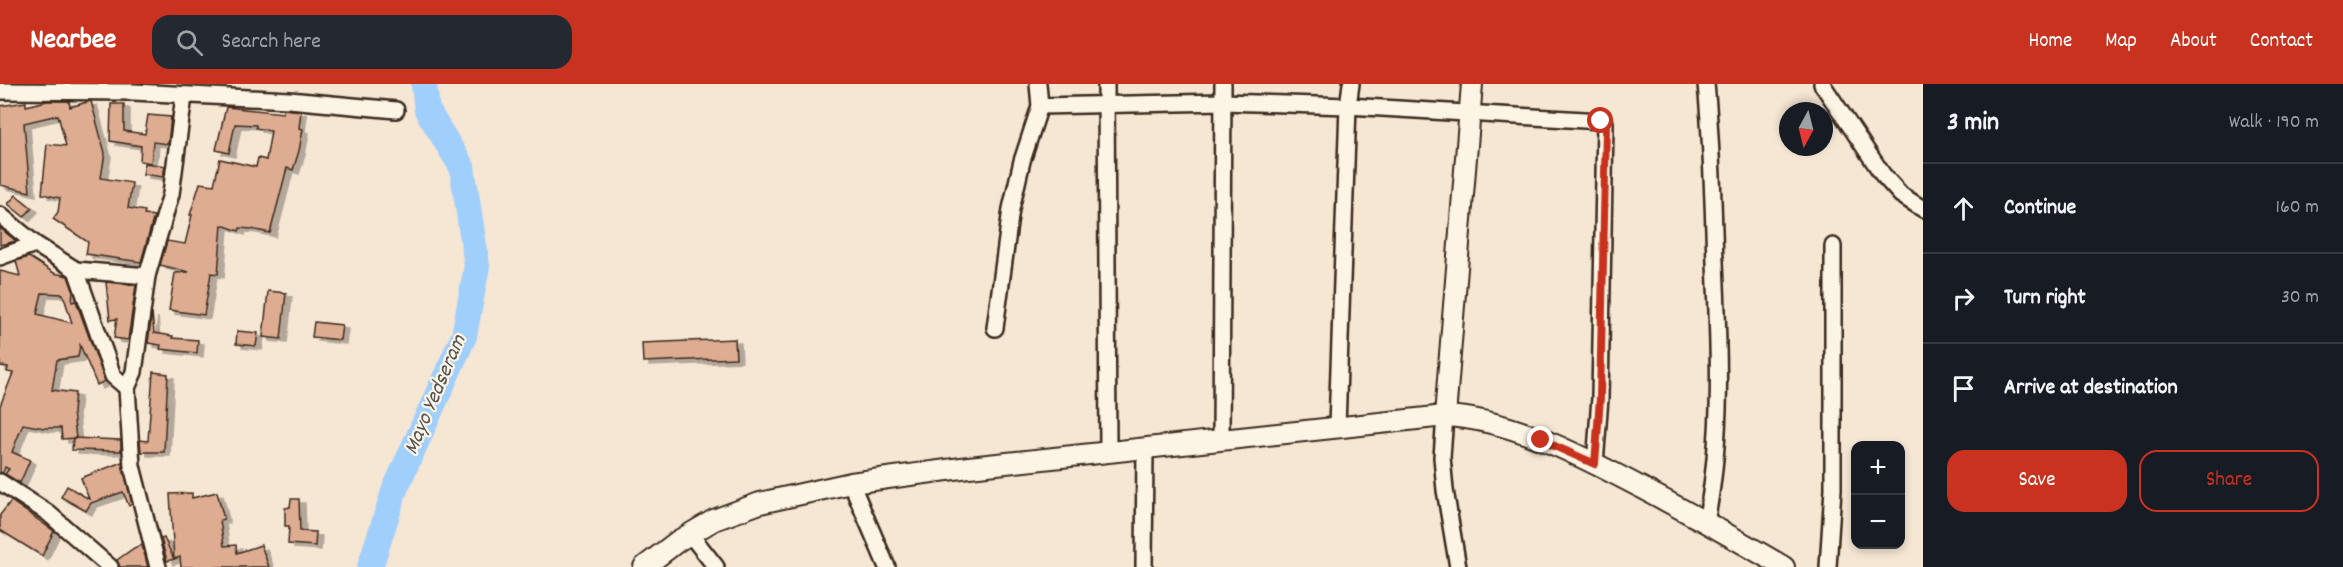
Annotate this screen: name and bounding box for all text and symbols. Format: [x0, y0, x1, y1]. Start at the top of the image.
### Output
search box [152, 15, 572, 69]
text: Nearbee [30, 22, 116, 62]
icon: search [173, 26, 206, 59]
text: Search here [221, 27, 321, 58]
text: Home [2028, 27, 2072, 57]
text: Map [2105, 27, 2137, 57]
text: About [2170, 27, 2217, 57]
text: Contact [2250, 27, 2313, 57]
north arrow [1779, 102, 1833, 156]
text: 3 min [1947, 105, 1999, 142]
route start [1587, 107, 1613, 133]
text: Walk · 190 m [2229, 109, 2319, 137]
icon: ahead [1947, 192, 1980, 225]
text: Continue [2004, 193, 2076, 224]
text: 160 m [2276, 194, 2319, 222]
icon: right [1947, 282, 1980, 315]
text: Turn right [2004, 283, 2086, 314]
text: 30 m [2281, 284, 2319, 312]
water label: Mayo Yedseram [397, 329, 476, 460]
icon: arrive [1947, 372, 1980, 405]
text: Arrive at destination [2004, 373, 2178, 404]
route end [1527, 426, 1553, 452]
map controls [1851, 441, 1905, 549]
button: + [1851, 441, 1905, 495]
button: Save [1947, 450, 2127, 512]
button: Share [2139, 450, 2319, 512]
button: − [1851, 495, 1905, 549]

